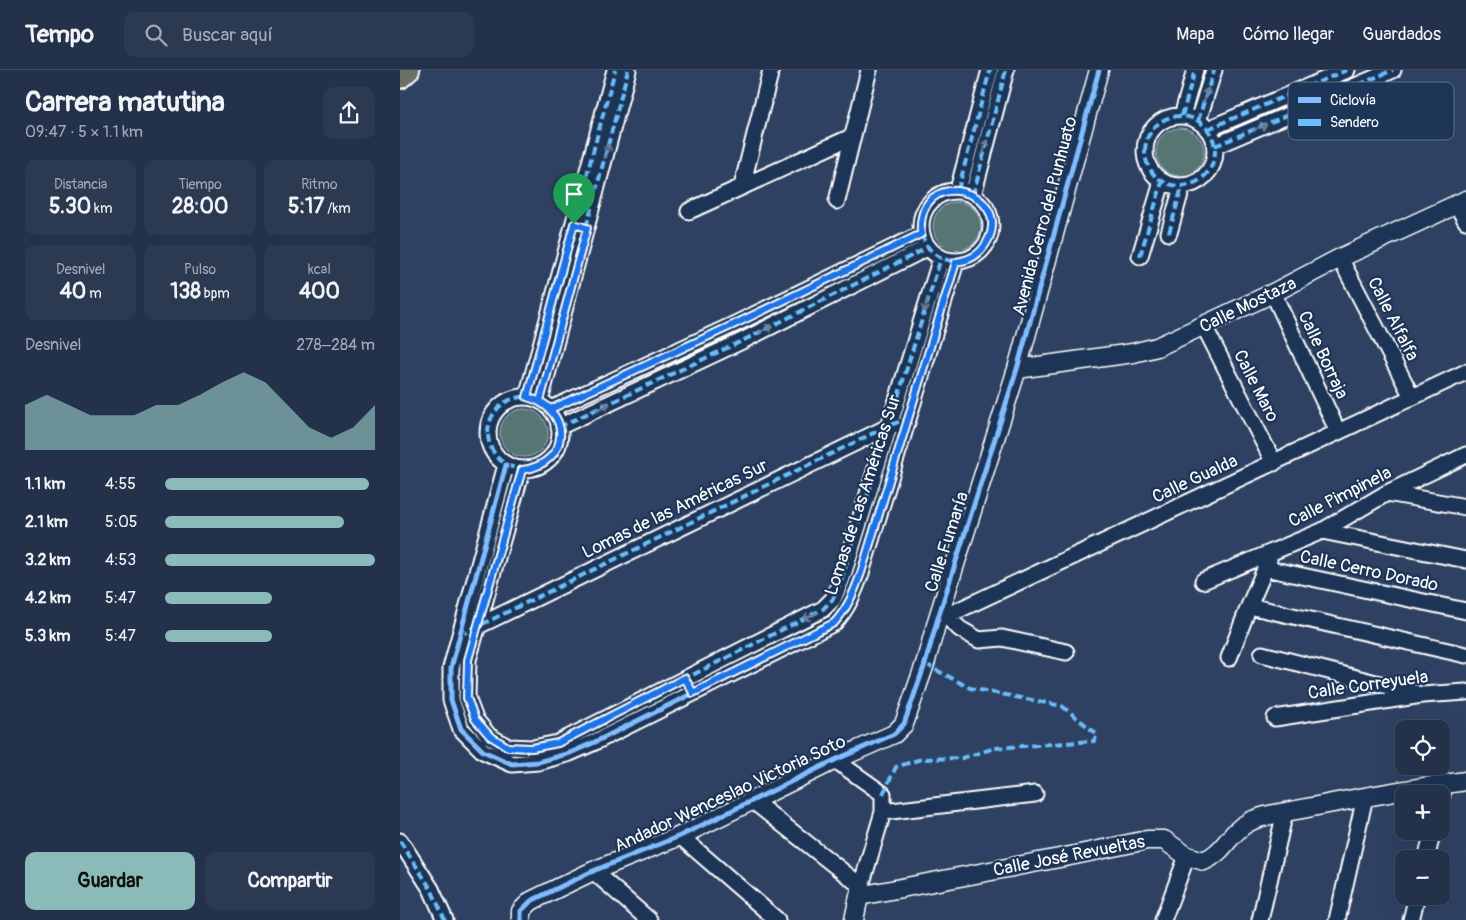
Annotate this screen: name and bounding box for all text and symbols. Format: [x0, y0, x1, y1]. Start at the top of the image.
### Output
search box [124, 12, 474, 57]
text: Tempo [25, 20, 94, 49]
icon: search [142, 21, 170, 49]
text: Buscar aquí [182, 23, 273, 47]
text: Mapa [1176, 23, 1214, 46]
text: Cómo llegar [1242, 23, 1334, 46]
text: Guardados [1362, 23, 1441, 46]
legend [1288, 82, 1454, 140]
text: Carrera matutina [25, 85, 225, 120]
button: share [323, 87, 375, 139]
one-way arrow [1202, 88, 1212, 104]
text: Ciclovía [1330, 92, 1376, 109]
street label: Avenida Cerro del Punhuato [1007, 114, 1083, 318]
text: Sendero [1330, 114, 1379, 131]
one-way arrow [1252, 121, 1267, 131]
text: 09:47 · 5 × 1.1 km [25, 122, 143, 142]
one-way arrow [981, 140, 991, 156]
one-way arrow [603, 144, 612, 160]
pin [553, 173, 595, 224]
text: Distancia [54, 176, 107, 193]
text: Tiempo [178, 176, 222, 193]
text: Ritmo [301, 176, 337, 193]
icon: arrive [560, 180, 588, 208]
text: 5.30 [49, 193, 91, 220]
text: 28:00 [172, 193, 228, 220]
text: 5:17 [288, 193, 324, 220]
text: km [91, 200, 112, 217]
text: /km [324, 200, 351, 217]
text: Desnivel [56, 261, 105, 278]
text: Pulso [184, 261, 216, 278]
text: kcal [308, 261, 331, 278]
street label: Calle Mostaza [1196, 272, 1300, 338]
street label: Calle Alfalfa [1362, 273, 1424, 365]
text: 40 [60, 278, 86, 305]
text: 138 [170, 278, 201, 305]
text: 400 [299, 278, 340, 305]
text: m [86, 285, 102, 302]
text: bpm [201, 285, 230, 302]
one-way arrow [921, 297, 931, 313]
street label: Calle Borraja [1293, 307, 1353, 403]
one-way arrow [758, 324, 773, 333]
text: Desnivel [25, 335, 81, 355]
text: 278–284 m [296, 335, 375, 355]
street label: Calle Maro [1228, 346, 1284, 426]
street label: Lomas de Las Américas Sur [820, 391, 907, 598]
one-way arrow [596, 401, 611, 411]
street label: Calle Gualda [1149, 449, 1241, 509]
street label: Lomas de las Américas Sur [578, 454, 772, 564]
street label: Calle Pimpinela [1285, 461, 1395, 533]
text: 1.1 km [25, 474, 65, 494]
text: 4:55 [105, 474, 136, 494]
street label: Calle Fumaría [920, 489, 974, 595]
text: 2.1 km [25, 512, 68, 532]
text: 5:05 [105, 512, 138, 532]
street label: Calle Cerro Dorado [1298, 545, 1441, 597]
text: 3.2 km [25, 550, 71, 570]
text: 4:53 [105, 550, 136, 570]
text: 4.2 km [25, 588, 71, 608]
text: 5:47 [105, 588, 136, 608]
one-way arrow [803, 612, 818, 621]
text: 5.3 km [25, 626, 70, 646]
text: 5:47 [105, 626, 136, 646]
street label: Calle Correyuela [1306, 665, 1430, 705]
map controls [1395, 720, 1450, 905]
button: locate [1395, 720, 1450, 775]
street label: Andador Wenceslao Victoria Soto [611, 730, 850, 858]
button: + [1395, 785, 1450, 840]
street label: Calle José Revueltas [991, 830, 1147, 882]
button: − [1395, 850, 1450, 905]
button: Guardar [25, 852, 195, 910]
button: Compartir [205, 852, 375, 910]

